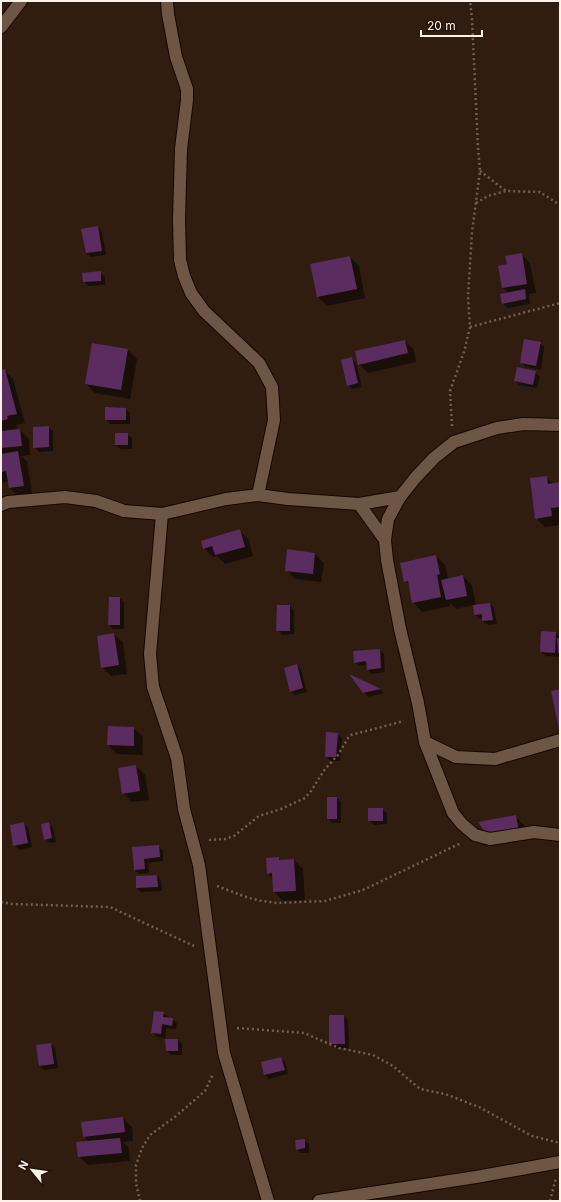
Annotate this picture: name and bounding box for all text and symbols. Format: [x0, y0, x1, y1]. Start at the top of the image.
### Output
scale bar [421, 12, 482, 38]
text: 20 m [427, 18, 456, 33]
north arrow [12, 1150, 52, 1190]
text: N [15, 1158, 31, 1172]

